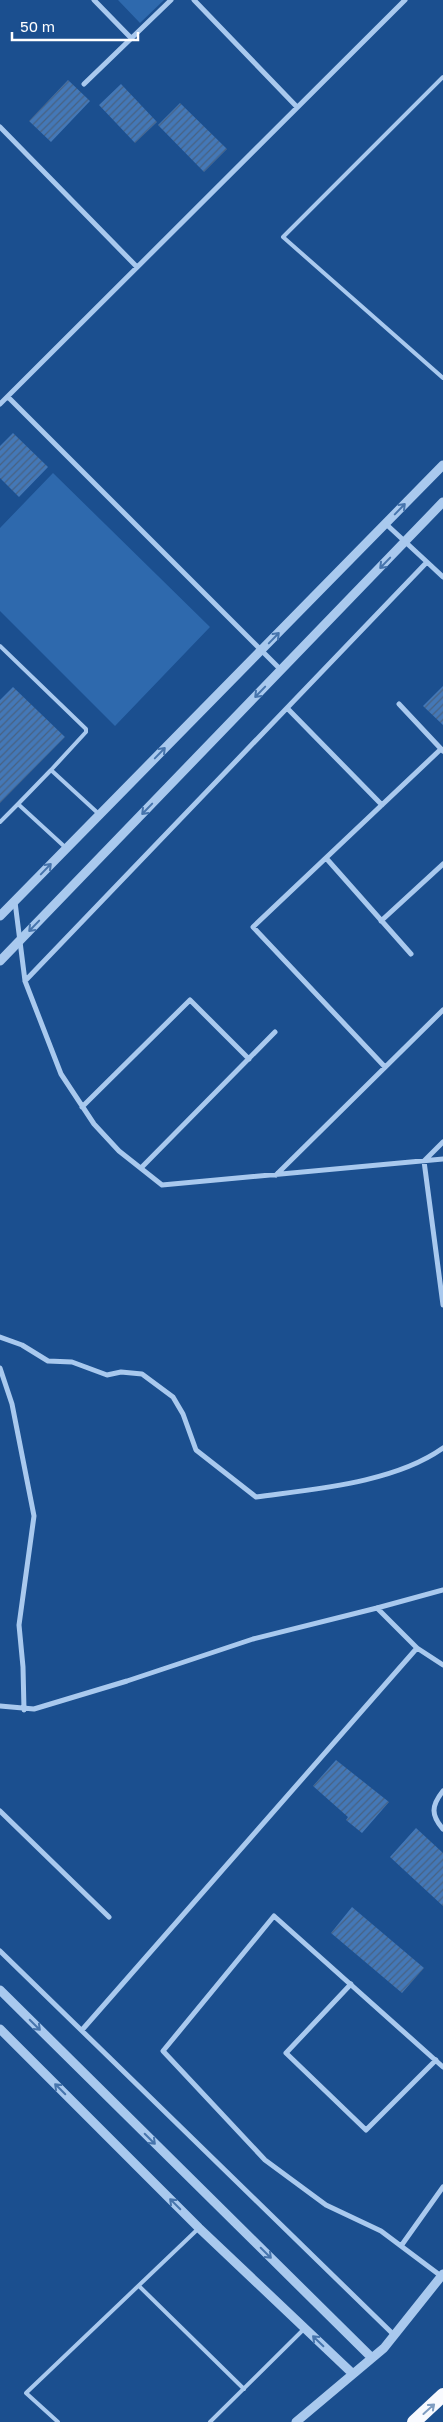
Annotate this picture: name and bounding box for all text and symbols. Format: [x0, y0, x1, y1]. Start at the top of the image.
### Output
scale bar [12, 10, 139, 42]
text: 50 m [20, 17, 55, 35]
one-way arrow [394, 502, 406, 515]
one-way arrow [379, 556, 391, 569]
one-way arrow [268, 632, 280, 644]
one-way arrow [255, 686, 267, 698]
one-way arrow [154, 747, 166, 759]
one-way arrow [141, 803, 153, 815]
one-way arrow [40, 863, 52, 875]
one-way arrow [28, 920, 40, 932]
one-way arrow [28, 2018, 40, 2030]
one-way arrow [54, 2083, 66, 2095]
one-way arrow [144, 2133, 157, 2145]
one-way arrow [169, 2198, 181, 2210]
one-way arrow [260, 2247, 272, 2259]
one-way arrow [311, 2335, 324, 2347]
one-way arrow [422, 2403, 435, 2414]

